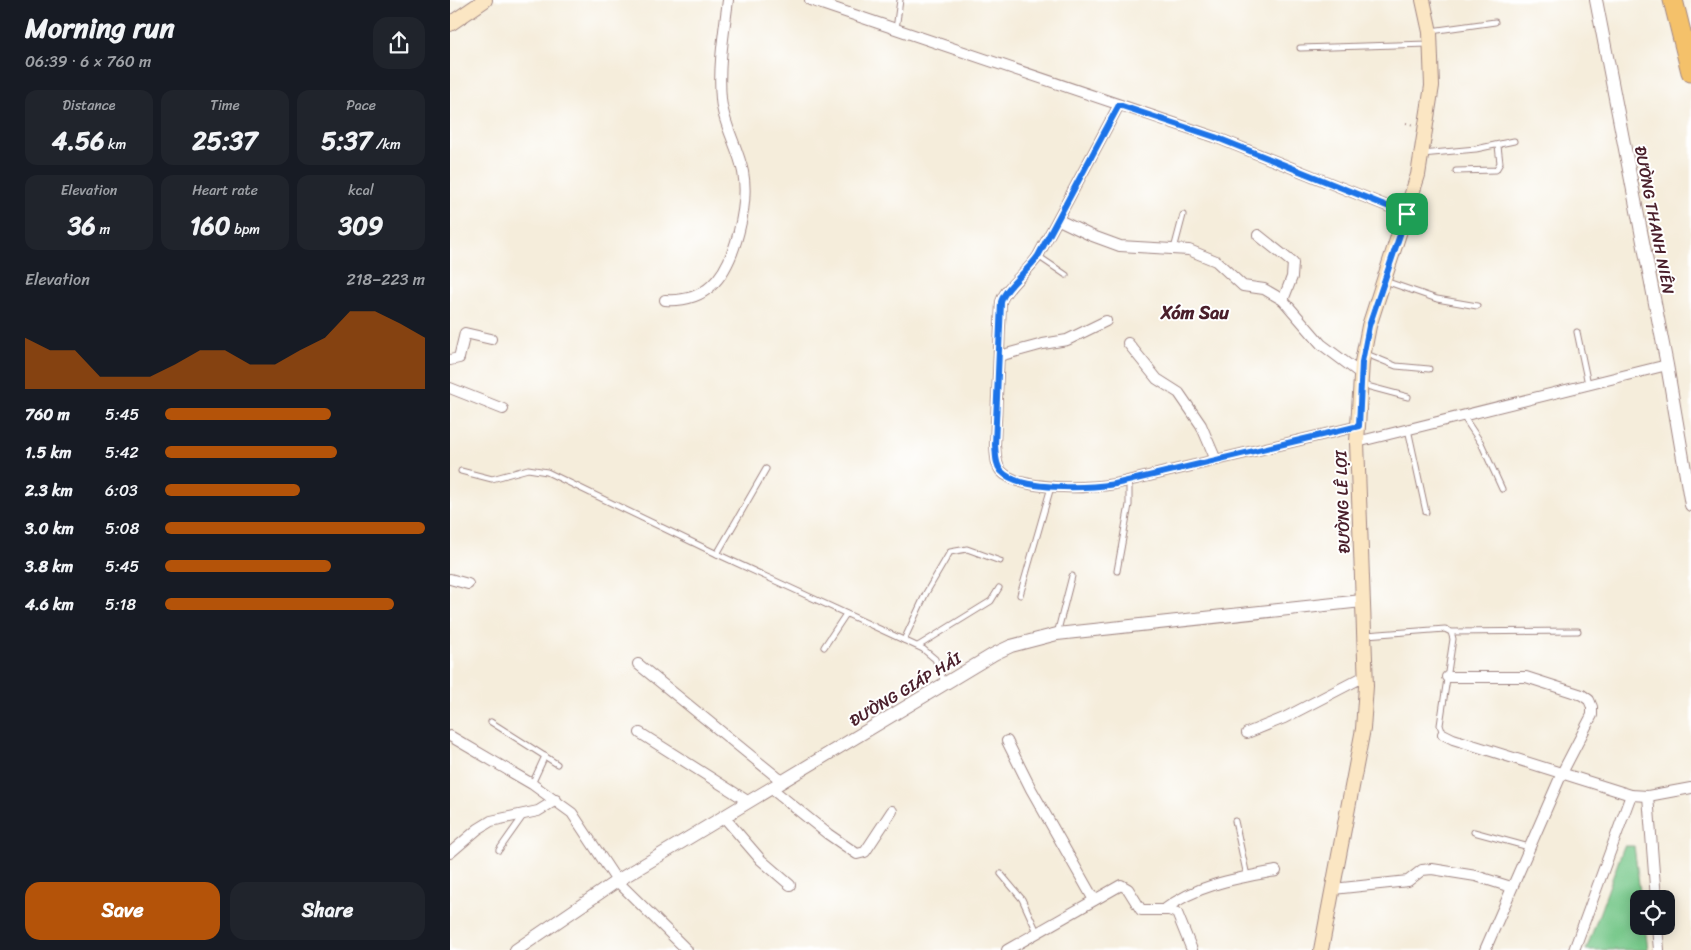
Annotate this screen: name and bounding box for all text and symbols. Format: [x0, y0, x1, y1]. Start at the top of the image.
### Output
text: Morning run [25, 3, 175, 52]
button: share [373, 17, 425, 69]
text: 06:39 · 6 × 760 m [25, 47, 151, 76]
text: Distance [62, 93, 116, 118]
text: Time [210, 93, 240, 118]
text: Pace [346, 93, 376, 118]
text: 4.56 [52, 118, 104, 163]
text: 25:37 [192, 118, 258, 163]
text: 5:37 [321, 118, 372, 163]
text: km [104, 132, 126, 157]
text: /km [372, 132, 401, 157]
street label: ĐƯỜNG THANH NIÊN [1626, 143, 1683, 297]
text: Elevation [61, 178, 117, 203]
text: Heart rate [192, 178, 258, 203]
text: kcal [348, 178, 374, 203]
pin [1386, 193, 1428, 235]
icon: arrive [1393, 200, 1421, 228]
text: 36 [68, 203, 96, 248]
text: 160 [190, 203, 231, 248]
text: 309 [339, 203, 383, 248]
text: m [96, 217, 110, 242]
text: bpm [231, 217, 260, 242]
text: Elevation [25, 265, 90, 294]
text: 218–223 m [346, 265, 425, 294]
district label: Xóm Sau [1160, 297, 1229, 329]
text: 760 m [25, 400, 70, 429]
text: 5:45 [105, 400, 139, 429]
text: 1.5 km [25, 438, 71, 467]
text: 5:42 [105, 438, 139, 467]
street label: ĐƯỜNG LÊ LỢI [1326, 448, 1359, 554]
text: 2.3 km [25, 476, 73, 505]
text: 6:03 [105, 476, 138, 505]
text: 3.0 km [25, 514, 74, 543]
text: 5:08 [105, 514, 139, 543]
text: 3.8 km [25, 552, 73, 581]
text: 5:45 [105, 552, 139, 581]
text: 4.6 km [25, 590, 74, 619]
text: 5:18 [105, 590, 136, 619]
street label: ĐƯỜNG GIÁP HẢI [843, 644, 968, 734]
button: Save [25, 882, 220, 940]
button: Share [230, 882, 425, 940]
map controls [1630, 890, 1675, 935]
button: locate [1630, 890, 1675, 935]

